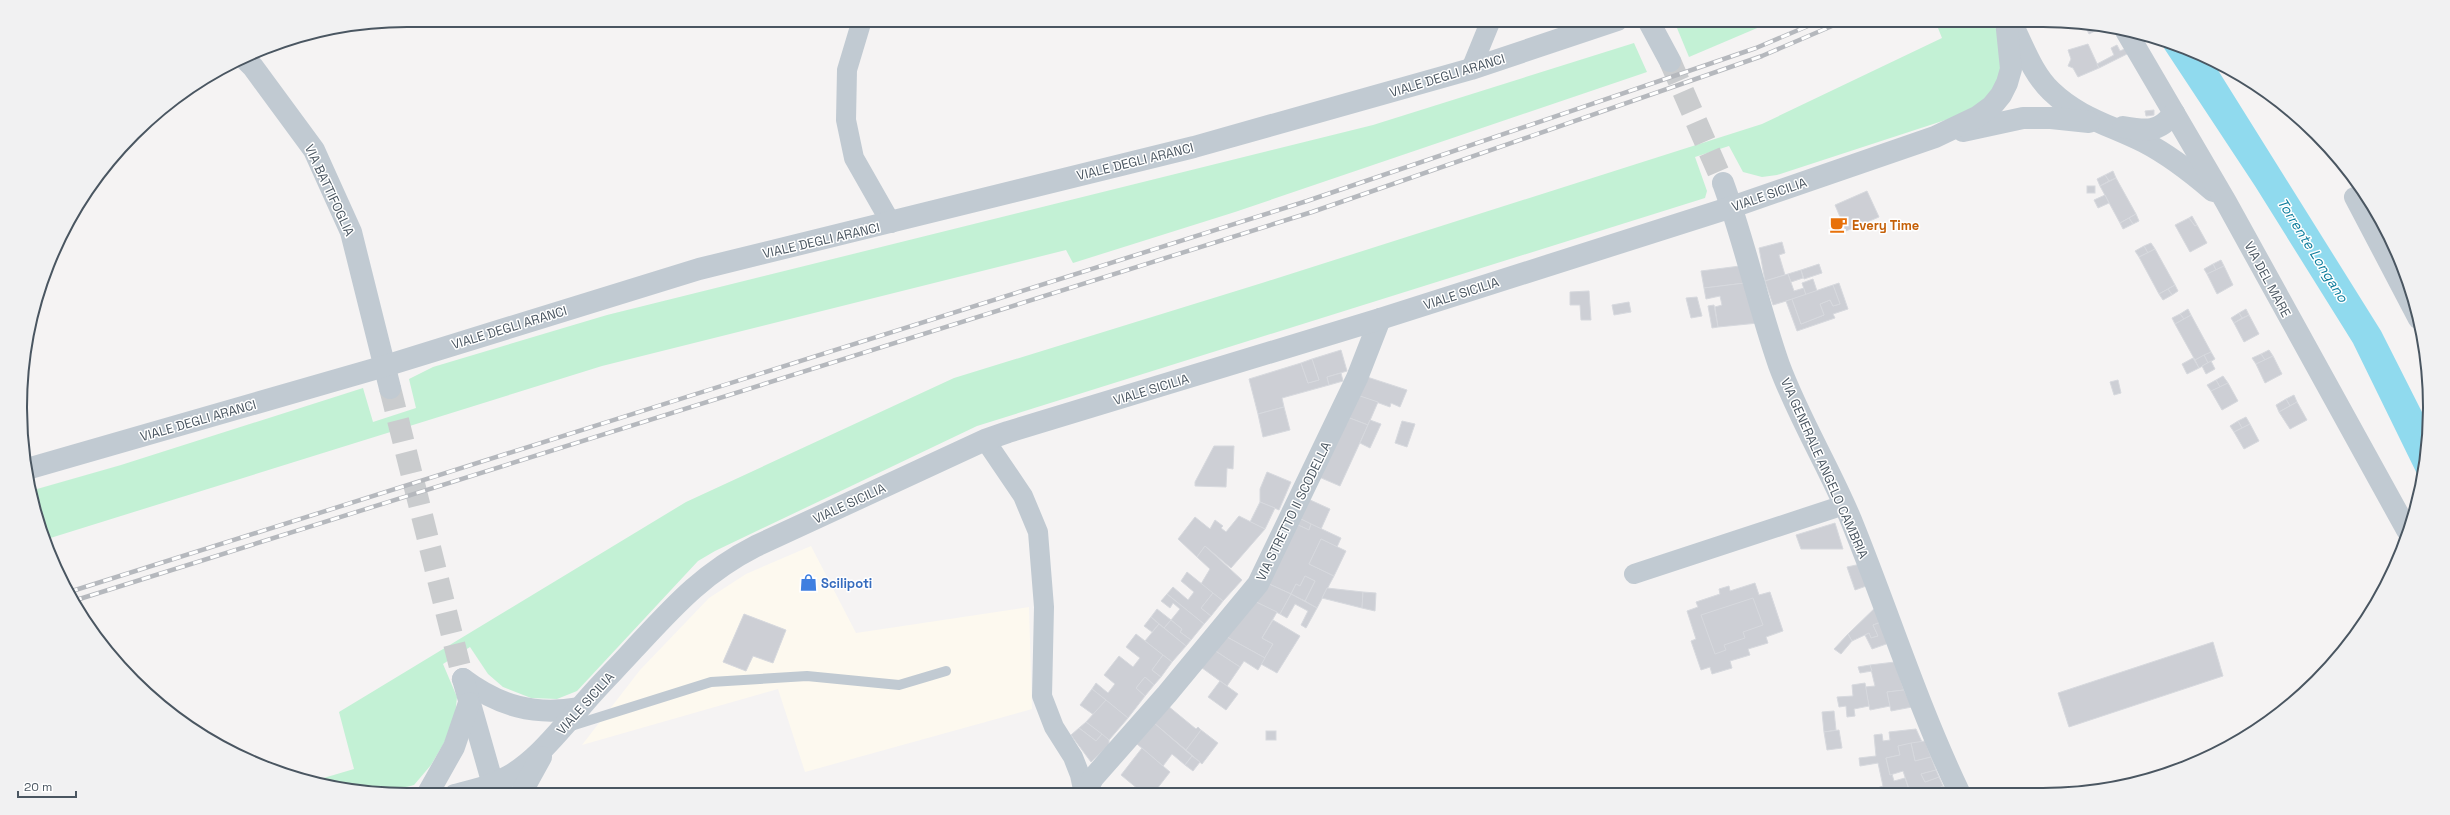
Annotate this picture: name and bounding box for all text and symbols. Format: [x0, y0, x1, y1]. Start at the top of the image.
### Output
street label: VIALE DEGLI ARANCI [1387, 50, 1507, 101]
street label: VIALE DEGLI ARANCI [1075, 139, 1195, 184]
street label: VIA BATTIFOGLIA [301, 142, 358, 239]
street label: VIALE SICILIA [1729, 174, 1809, 215]
water label: Torrente Longano [2274, 195, 2353, 306]
cafe icon: Every Time [1829, 215, 1849, 235]
place label: Every Time [1852, 217, 1919, 234]
street label: VIALE DEGLI ARANCI [761, 219, 881, 262]
street label: VIA DEL MARE [2240, 238, 2295, 320]
street label: VIALE SICILIA [1421, 273, 1501, 314]
street label: VIALE DEGLI ARANCI [449, 302, 569, 353]
street label: VIALE SICILIA [1111, 370, 1191, 409]
street label: VIA GENERALE ANGELO CAMBRIA [1777, 375, 1872, 561]
street label: VIALE DEGLI ARANCI [138, 396, 258, 445]
street label: VIA STRETTO II SCODELLA [1252, 439, 1335, 584]
street label: VIALE SICILIA [810, 479, 888, 528]
shop icon: Scilipoti [798, 573, 818, 593]
place label: Scilipoti [821, 575, 872, 592]
street label: VIALE SICILIA [553, 669, 618, 738]
scale bar [18, 773, 76, 799]
text: 20 m [24, 779, 52, 795]

